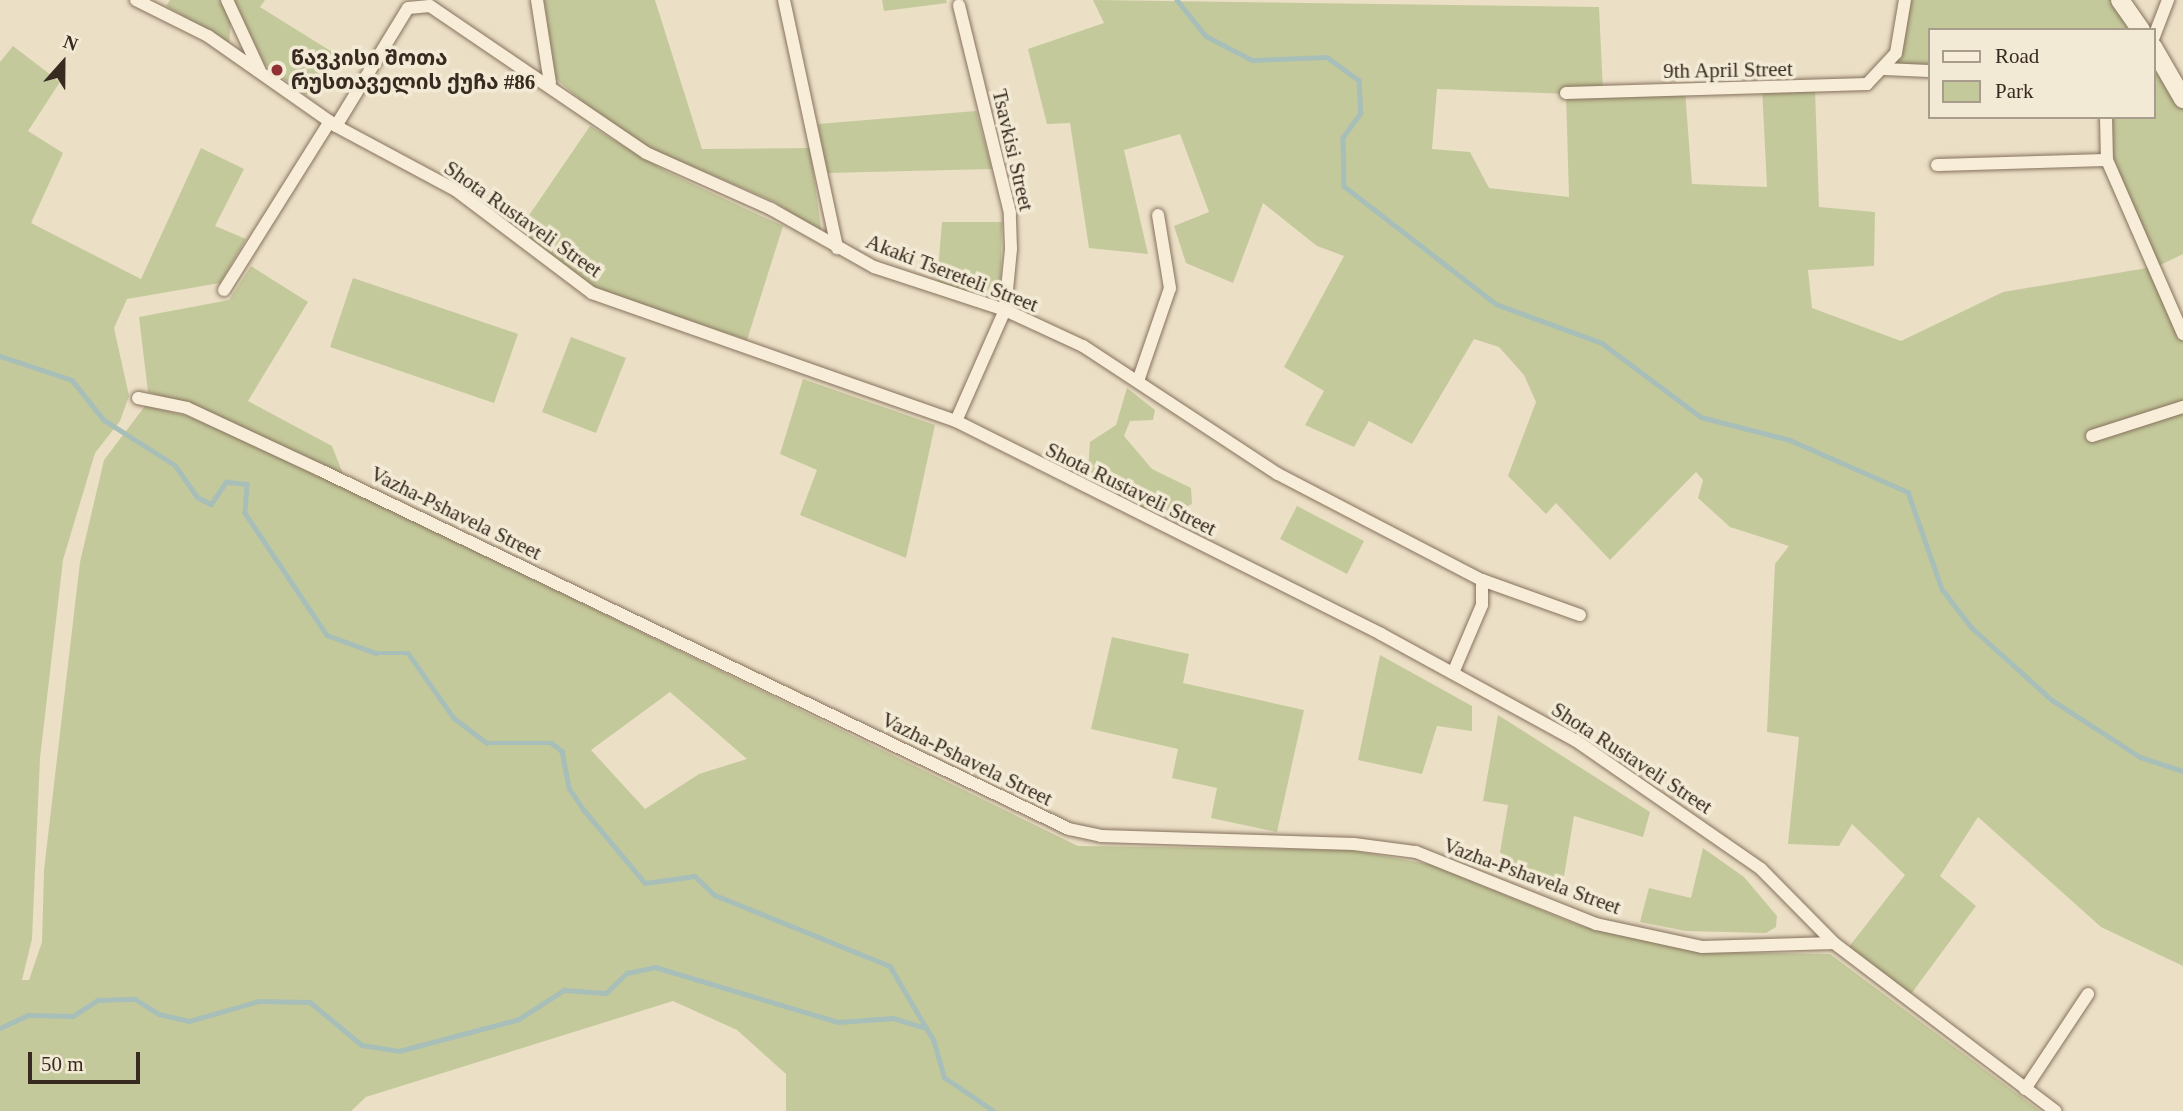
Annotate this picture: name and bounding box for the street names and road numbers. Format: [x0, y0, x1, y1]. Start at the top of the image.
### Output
street label: 9th April Street [1662, 56, 1794, 84]
street label: Tsavkisi Street [987, 87, 1039, 213]
street label: Shota Rustaveli Street [439, 155, 607, 283]
street label: Akaki Tsereteli Street [862, 228, 1042, 318]
street label: Shota Rustaveli Street [1042, 437, 1220, 541]
street label: Vazha-Pshavela Street [366, 461, 546, 565]
street label: Shota Rustaveli Street [1547, 697, 1717, 819]
street label: Vazha-Pshavela Street [877, 707, 1057, 811]
street label: Vazha-Pshavela Street [1440, 832, 1624, 920]

